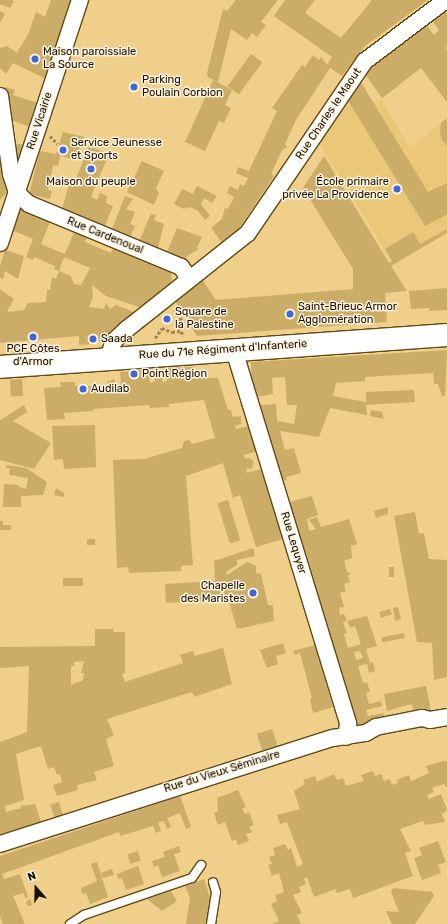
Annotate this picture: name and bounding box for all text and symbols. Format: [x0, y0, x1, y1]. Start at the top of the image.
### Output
place label: Maison paroissiale La Source [43, 46, 136, 72]
marker: Maison paroissiale La Source [30, 54, 40, 64]
street label: Rue Charles le Maout [293, 66, 365, 162]
place label: Parking Poulain Corbion [142, 74, 223, 100]
marker: Parking Poulain Corbion [129, 82, 139, 92]
street label: Rue Vicairie [24, 90, 56, 152]
place label: Service Jeunesse et Sports [71, 137, 162, 163]
marker: Service Jeunesse et Sports [58, 145, 68, 155]
marker: Maison du peuple [86, 164, 96, 174]
place label: Maison du peuple [46, 175, 136, 189]
place label: École primaire privée La Providence [282, 176, 389, 202]
marker: École primaire privée La Providence [392, 184, 402, 194]
street label: Rue Cardenoual [65, 215, 145, 257]
place label: Saint-Brieuc Armor Agglomération [298, 301, 397, 327]
place label: Square de la Palestine [175, 306, 234, 332]
marker: Saint-Brieuc Armor Agglomération [285, 309, 295, 319]
marker: Square de la Palestine [162, 314, 172, 324]
marker: PCF Côtes d'Armor [28, 332, 38, 342]
place label: Saada [101, 332, 133, 346]
marker: Saada [88, 334, 98, 344]
street label: Rue du 71e Régiment d'Infanterie [138, 338, 308, 362]
place label: PCF Côtes d'Armor [6, 343, 60, 369]
place label: Point Région [142, 367, 207, 381]
marker: Point Région [129, 369, 139, 379]
place label: Audilab [91, 382, 129, 396]
marker: Audilab [78, 384, 88, 394]
street label: Rue Lequyer [277, 510, 309, 576]
place label: Chapelle des Maristes [181, 580, 245, 606]
marker: Chapelle des Maristes [248, 588, 258, 598]
street label: Rue du Vieux Séminaire [162, 748, 282, 796]
north arrow [16, 868, 56, 908]
text: N [26, 869, 38, 884]

